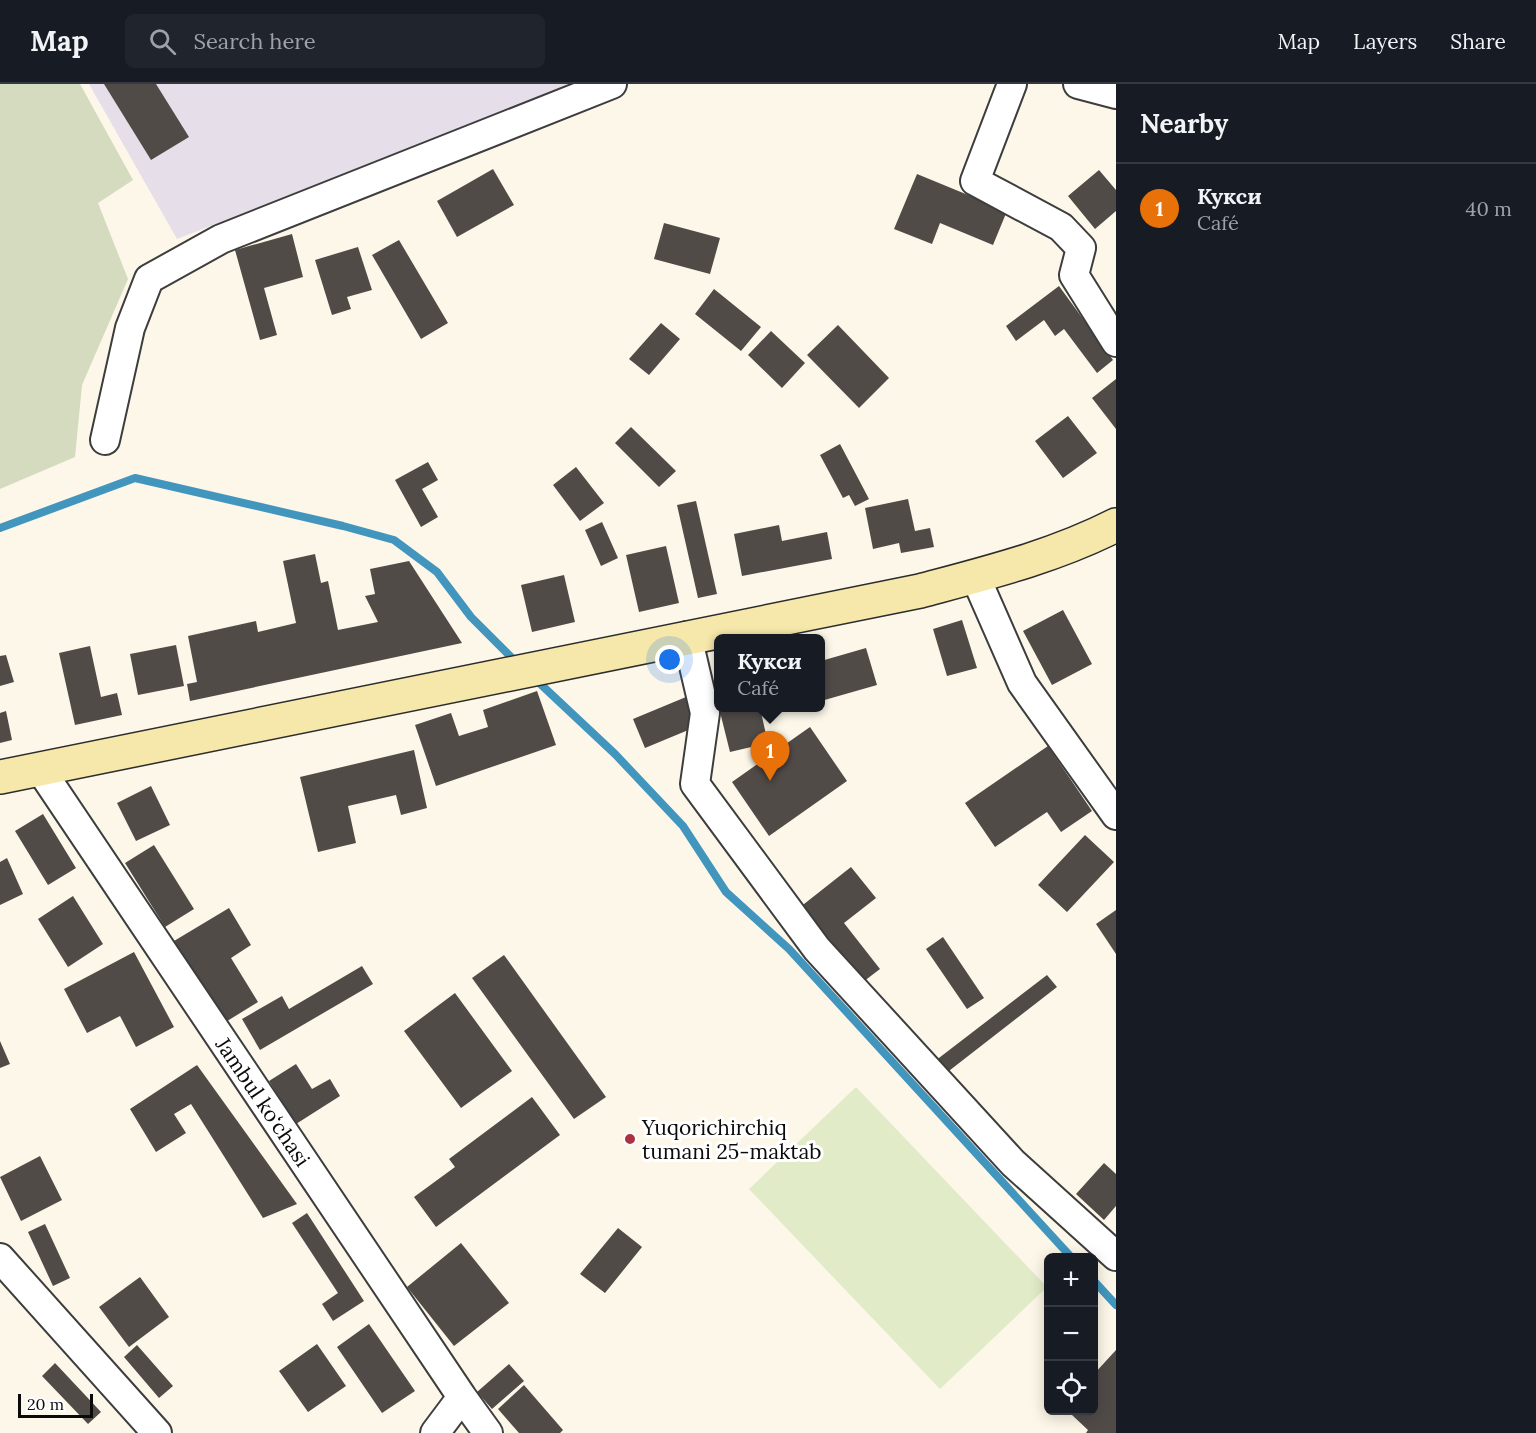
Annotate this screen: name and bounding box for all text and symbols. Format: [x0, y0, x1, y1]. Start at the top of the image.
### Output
search box [125, 14, 545, 68]
text: Map [30, 23, 89, 59]
icon: search [146, 25, 179, 58]
text: Search here [194, 27, 316, 55]
text: Map [1277, 28, 1320, 55]
text: Layers [1353, 28, 1417, 55]
text: Share [1450, 28, 1506, 55]
text: Nearby [1140, 107, 1228, 140]
text: Кукси [1197, 182, 1262, 210]
text: 1 [1155, 196, 1164, 221]
text: 40 m [1466, 196, 1512, 221]
text: Café [1197, 210, 1239, 235]
popup [714, 634, 825, 712]
your location [655, 645, 684, 674]
text: Кукси [737, 647, 802, 675]
text: Café [737, 675, 779, 700]
pin: 1 [750, 732, 790, 781]
street label: Jambul ko‘chasi [209, 1031, 316, 1172]
place label: Yuqorichirchiq tumani 25-maktab [641, 1114, 822, 1165]
marker: Yuqorichirchiq tumani 25-maktab [623, 1132, 637, 1146]
map controls [1044, 1253, 1098, 1415]
button: + [1044, 1253, 1098, 1307]
button: − [1044, 1307, 1098, 1361]
button: locate [1044, 1361, 1098, 1415]
scale bar [18, 1391, 93, 1418]
text: 20 m [27, 1394, 64, 1414]

